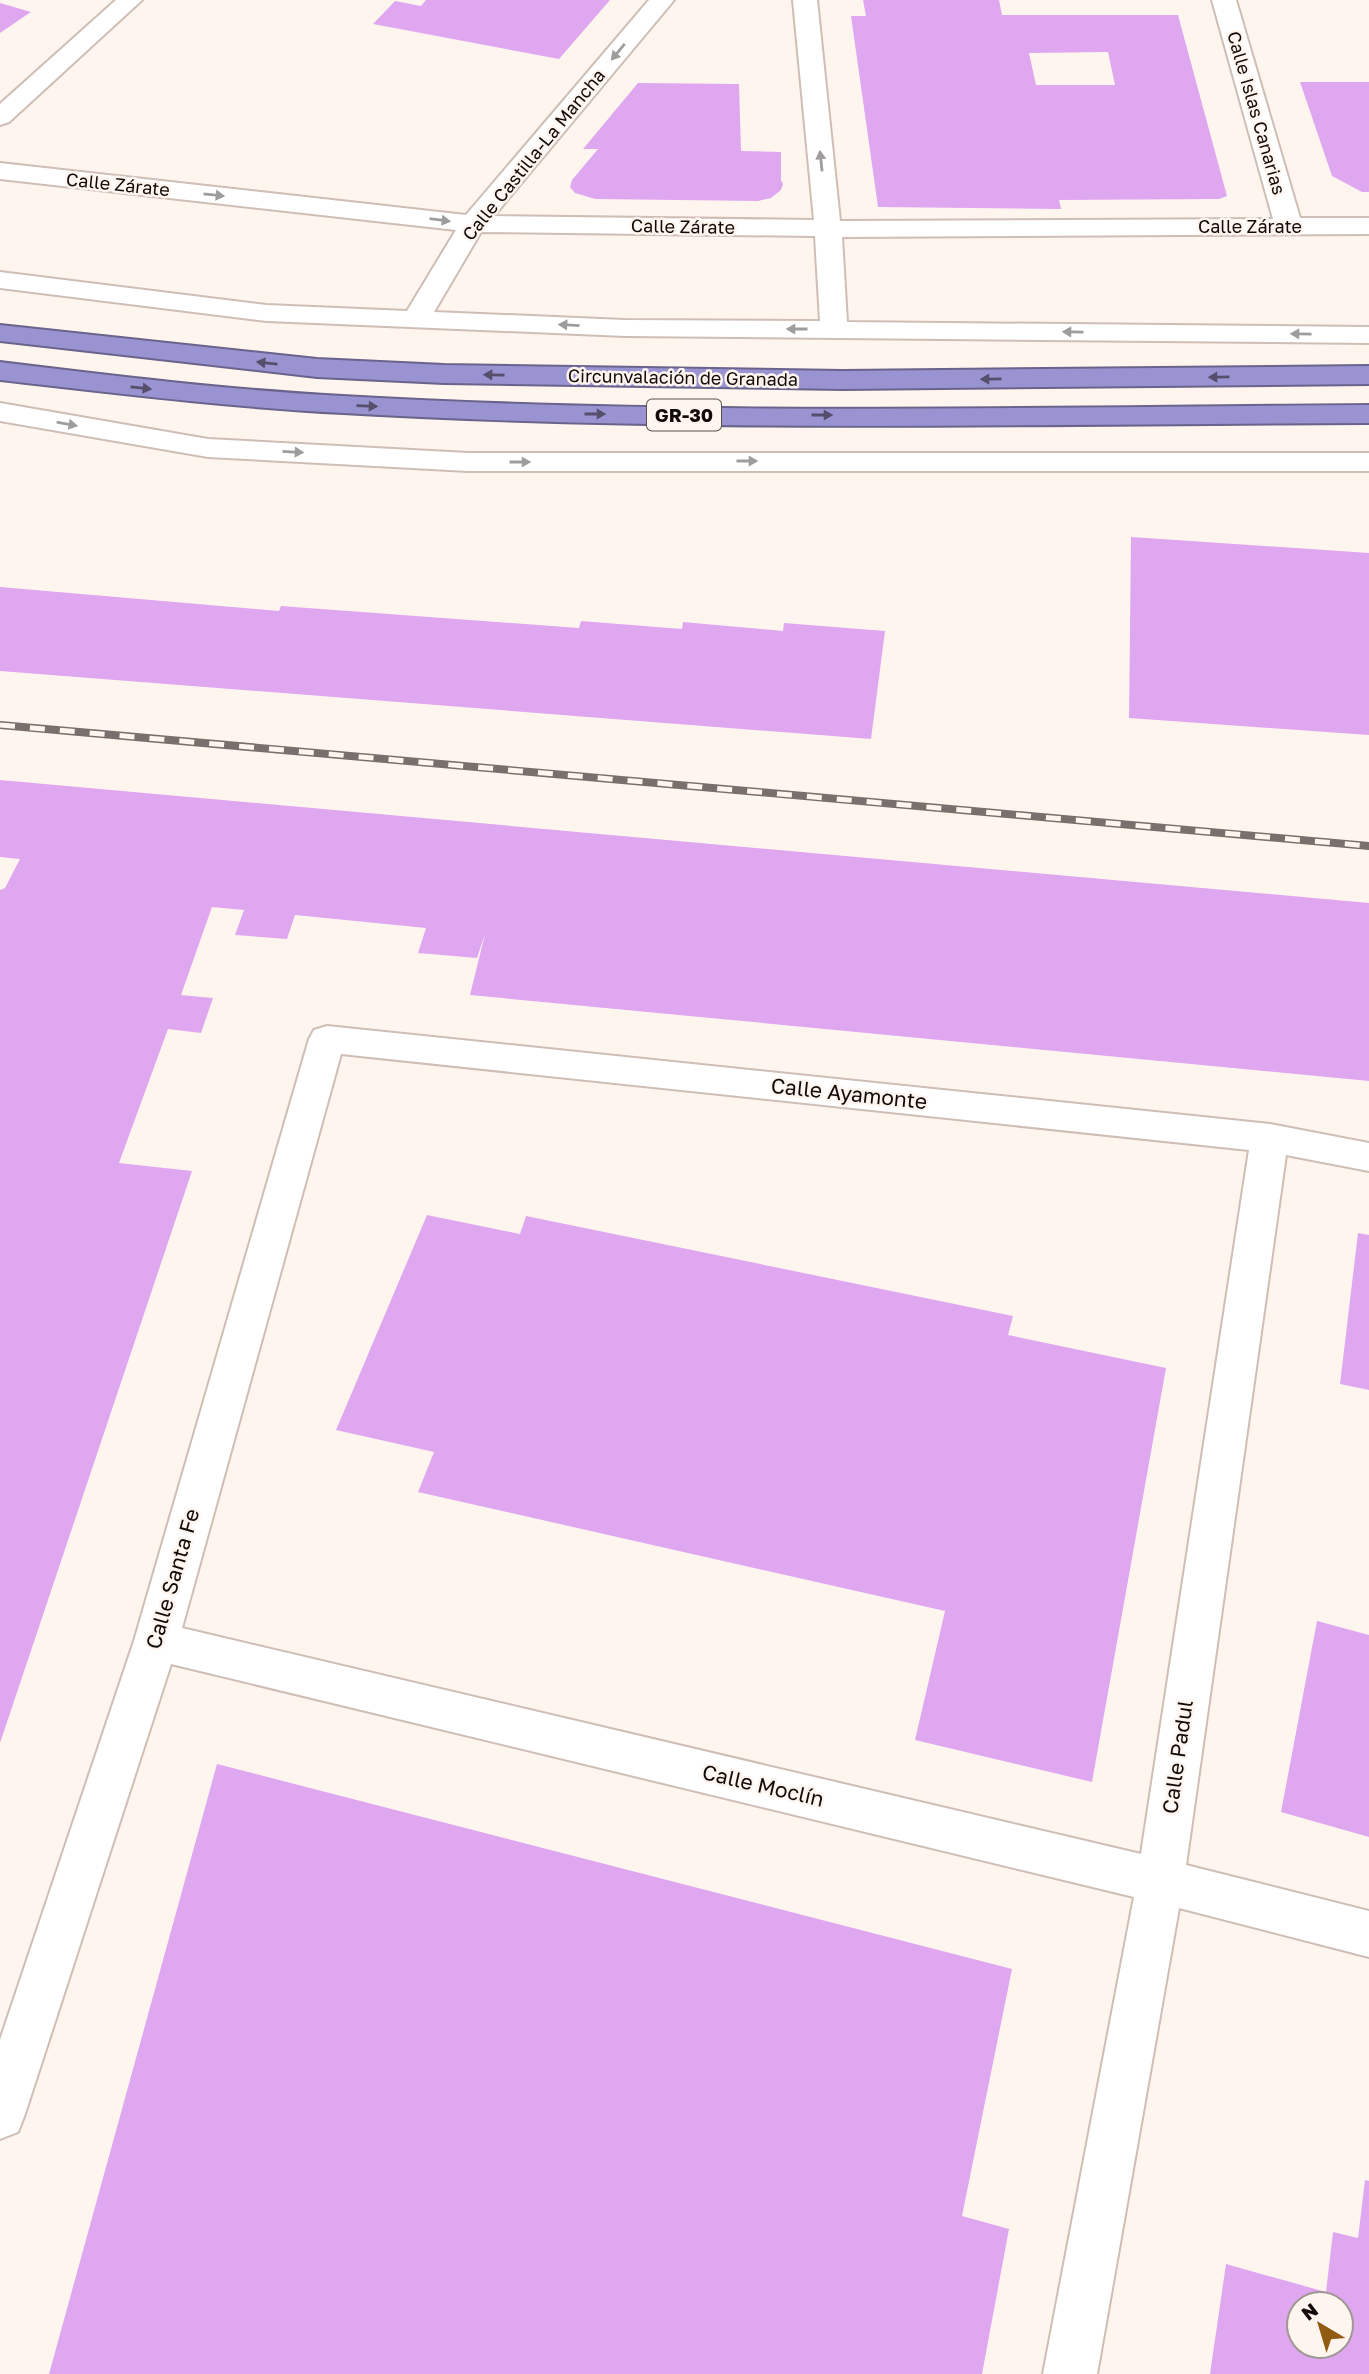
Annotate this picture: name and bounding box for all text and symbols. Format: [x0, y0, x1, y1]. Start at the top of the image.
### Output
street label: Calle Islas Canarias [1223, 28, 1291, 197]
one-way arrow [611, 44, 626, 61]
street label: Calle Castilla-La Mancha [457, 64, 609, 244]
one-way arrow [815, 150, 826, 172]
street label: Calle Zárate [65, 168, 171, 200]
one-way arrow [203, 190, 225, 201]
street label: Calle Zárate [631, 214, 735, 238]
one-way arrow [429, 215, 451, 226]
street label: Calle Zárate [1198, 215, 1302, 237]
one-way arrow [558, 319, 580, 330]
one-way arrow [786, 323, 808, 335]
one-way arrow [1062, 326, 1084, 338]
one-way arrow [1290, 328, 1312, 340]
one-way arrow [256, 357, 278, 368]
street label: Circunvalación de Granada [568, 364, 798, 390]
one-way arrow [483, 369, 505, 381]
one-way arrow [1207, 371, 1229, 383]
one-way arrow [980, 373, 1002, 385]
one-way arrow [130, 383, 152, 394]
one-way arrow [357, 400, 379, 411]
road number: GR-30 [647, 400, 721, 430]
one-way arrow [584, 408, 606, 420]
one-way arrow [812, 409, 834, 421]
one-way arrow [56, 419, 78, 430]
one-way arrow [282, 447, 304, 458]
one-way arrow [737, 455, 759, 467]
one-way arrow [509, 456, 531, 468]
street label: Calle Ayamonte [770, 1072, 929, 1114]
street label: Calle Santa Fe [140, 1506, 204, 1652]
street label: Calle Padul [1156, 1698, 1198, 1815]
street label: Calle Moclín [700, 1758, 827, 1812]
north arrow [1285, 2290, 1355, 2360]
text: N [1296, 2298, 1322, 2325]

